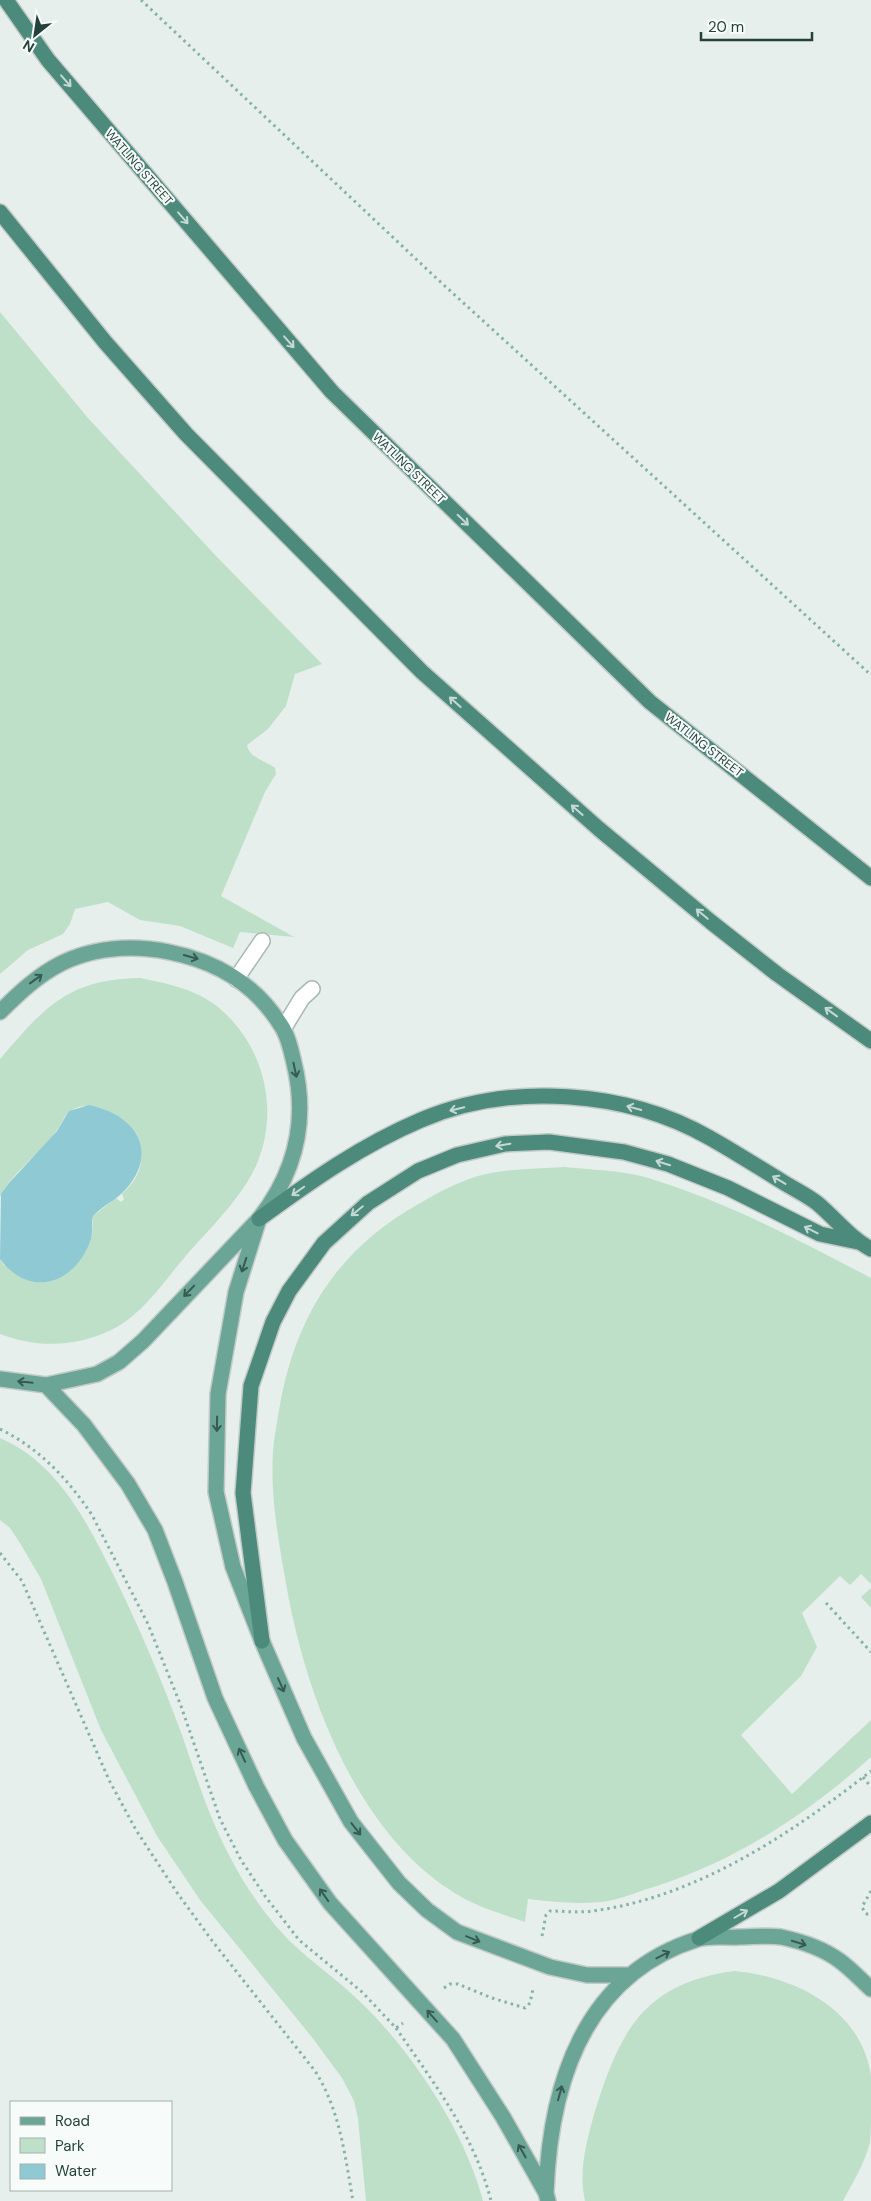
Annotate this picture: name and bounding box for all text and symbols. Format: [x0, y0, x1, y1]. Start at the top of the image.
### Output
north arrow [10, 10, 60, 60]
scale bar [701, 10, 812, 42]
text: 20 m [708, 17, 744, 37]
text: N [20, 36, 37, 57]
one-way arrow [60, 75, 72, 88]
street label: WATLING STREET [102, 126, 176, 208]
one-way arrow [177, 212, 189, 225]
one-way arrow [283, 335, 294, 348]
street label: WATLING STREET [369, 429, 449, 507]
one-way arrow [457, 514, 470, 526]
one-way arrow [449, 697, 462, 708]
street label: WATLING STREET [662, 709, 747, 781]
one-way arrow [571, 805, 584, 816]
one-way arrow [696, 909, 709, 920]
one-way arrow [183, 953, 199, 963]
one-way arrow [29, 974, 42, 985]
one-way arrow [824, 1007, 838, 1017]
one-way arrow [291, 1061, 301, 1077]
one-way arrow [627, 1103, 643, 1112]
one-way arrow [449, 1105, 465, 1114]
one-way arrow [496, 1141, 512, 1150]
one-way arrow [656, 1157, 672, 1167]
one-way arrow [773, 1174, 787, 1184]
one-way arrow [291, 1186, 305, 1196]
one-way arrow [351, 1206, 364, 1217]
one-way arrow [804, 1224, 819, 1234]
one-way arrow [239, 1257, 249, 1273]
one-way arrow [183, 1285, 195, 1298]
one-way arrow [17, 1377, 33, 1387]
one-way arrow [212, 1416, 222, 1432]
one-way arrow [277, 1677, 287, 1692]
one-way arrow [236, 1748, 246, 1763]
one-way arrow [351, 1822, 361, 1836]
one-way arrow [319, 1888, 329, 1902]
one-way arrow [734, 1909, 749, 1919]
one-way arrow [465, 1934, 480, 1944]
one-way arrow [791, 1938, 807, 1948]
one-way arrow [655, 1950, 670, 1959]
one-way arrow [427, 2009, 438, 2022]
one-way arrow [555, 2086, 565, 2102]
legend [10, 2101, 172, 2191]
text: Road [55, 2111, 90, 2131]
text: Park [55, 2136, 85, 2156]
one-way arrow [517, 2143, 527, 2158]
text: Water [55, 2161, 97, 2181]

